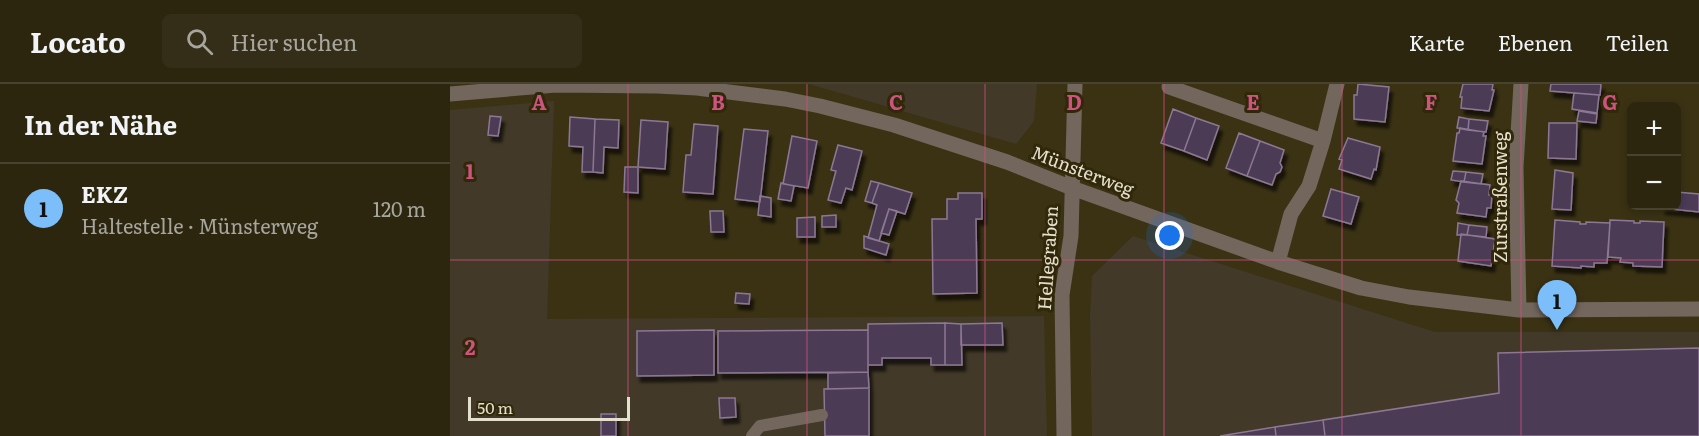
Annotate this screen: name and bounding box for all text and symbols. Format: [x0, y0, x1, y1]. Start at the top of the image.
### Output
search box [162, 14, 582, 68]
text: Locato [30, 20, 126, 62]
icon: search [183, 25, 216, 58]
text: Hier suchen [231, 25, 357, 58]
text: Karte [1409, 26, 1465, 57]
text: Ebenen [1498, 26, 1573, 57]
text: Teilen [1606, 26, 1669, 57]
text: A [531, 86, 547, 116]
text: B [711, 86, 725, 116]
text: C [889, 86, 903, 116]
text: D [1066, 86, 1082, 116]
text: E [1246, 86, 1260, 116]
text: F [1425, 86, 1438, 116]
text: G [1602, 86, 1618, 116]
map controls [1627, 102, 1681, 210]
button: + [1627, 102, 1681, 156]
text: In der Nähe [24, 104, 177, 143]
street label: Zurstraßenweg [1486, 130, 1513, 263]
street label: Münsterweg [1028, 138, 1139, 202]
text: 1 [466, 155, 474, 185]
button: − [1627, 156, 1681, 210]
text: EKZ [81, 177, 128, 210]
text: 1 [39, 193, 48, 223]
text: 120 m [373, 193, 426, 223]
street label: Hellegraben [1030, 205, 1064, 311]
text: Haltestelle · Münsterweg [81, 210, 318, 240]
your location [1155, 221, 1184, 250]
pin: 1 [1538, 280, 1576, 330]
text: 2 [465, 331, 476, 361]
scale bar [468, 394, 630, 422]
text: 50 m [477, 395, 513, 419]

